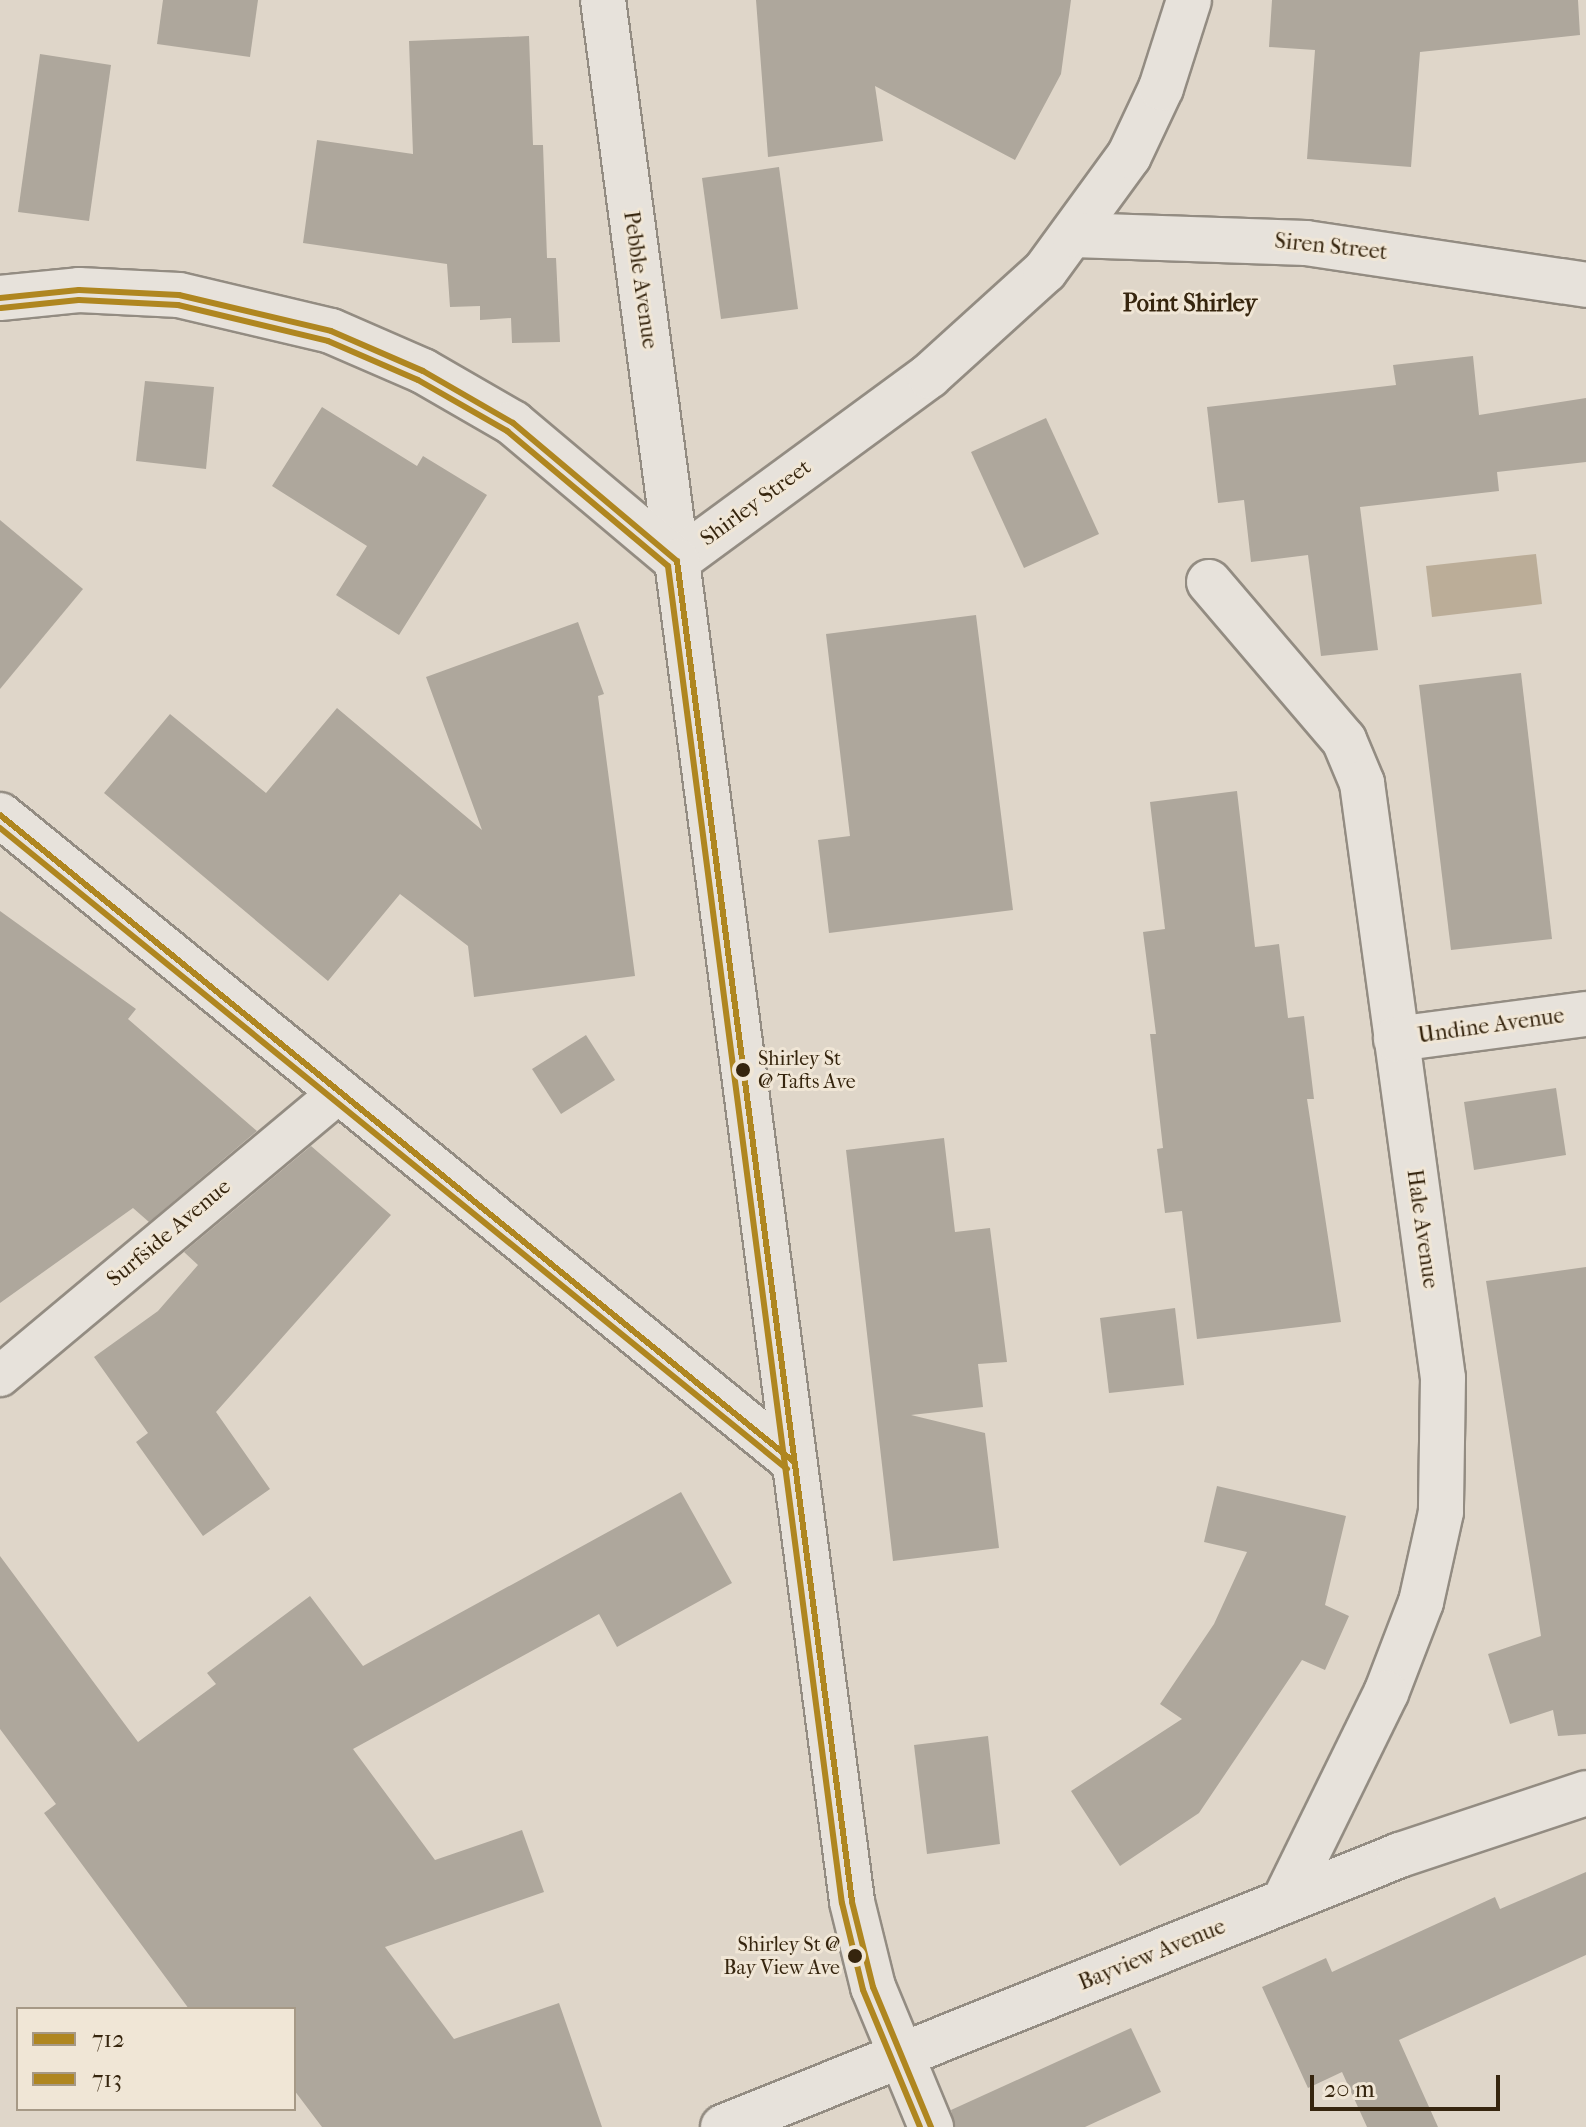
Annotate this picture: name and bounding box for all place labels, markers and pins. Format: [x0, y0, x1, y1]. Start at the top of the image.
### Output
place label: Shirley St @ Tafts Ave [758, 1046, 856, 1093]
marker: Shirley St @ Tafts Ave [735, 1062, 751, 1078]
place label: Shirley St @ Bay View Ave [723, 1932, 840, 1979]
marker: Shirley St @ Bay View Ave [847, 1948, 863, 1964]

